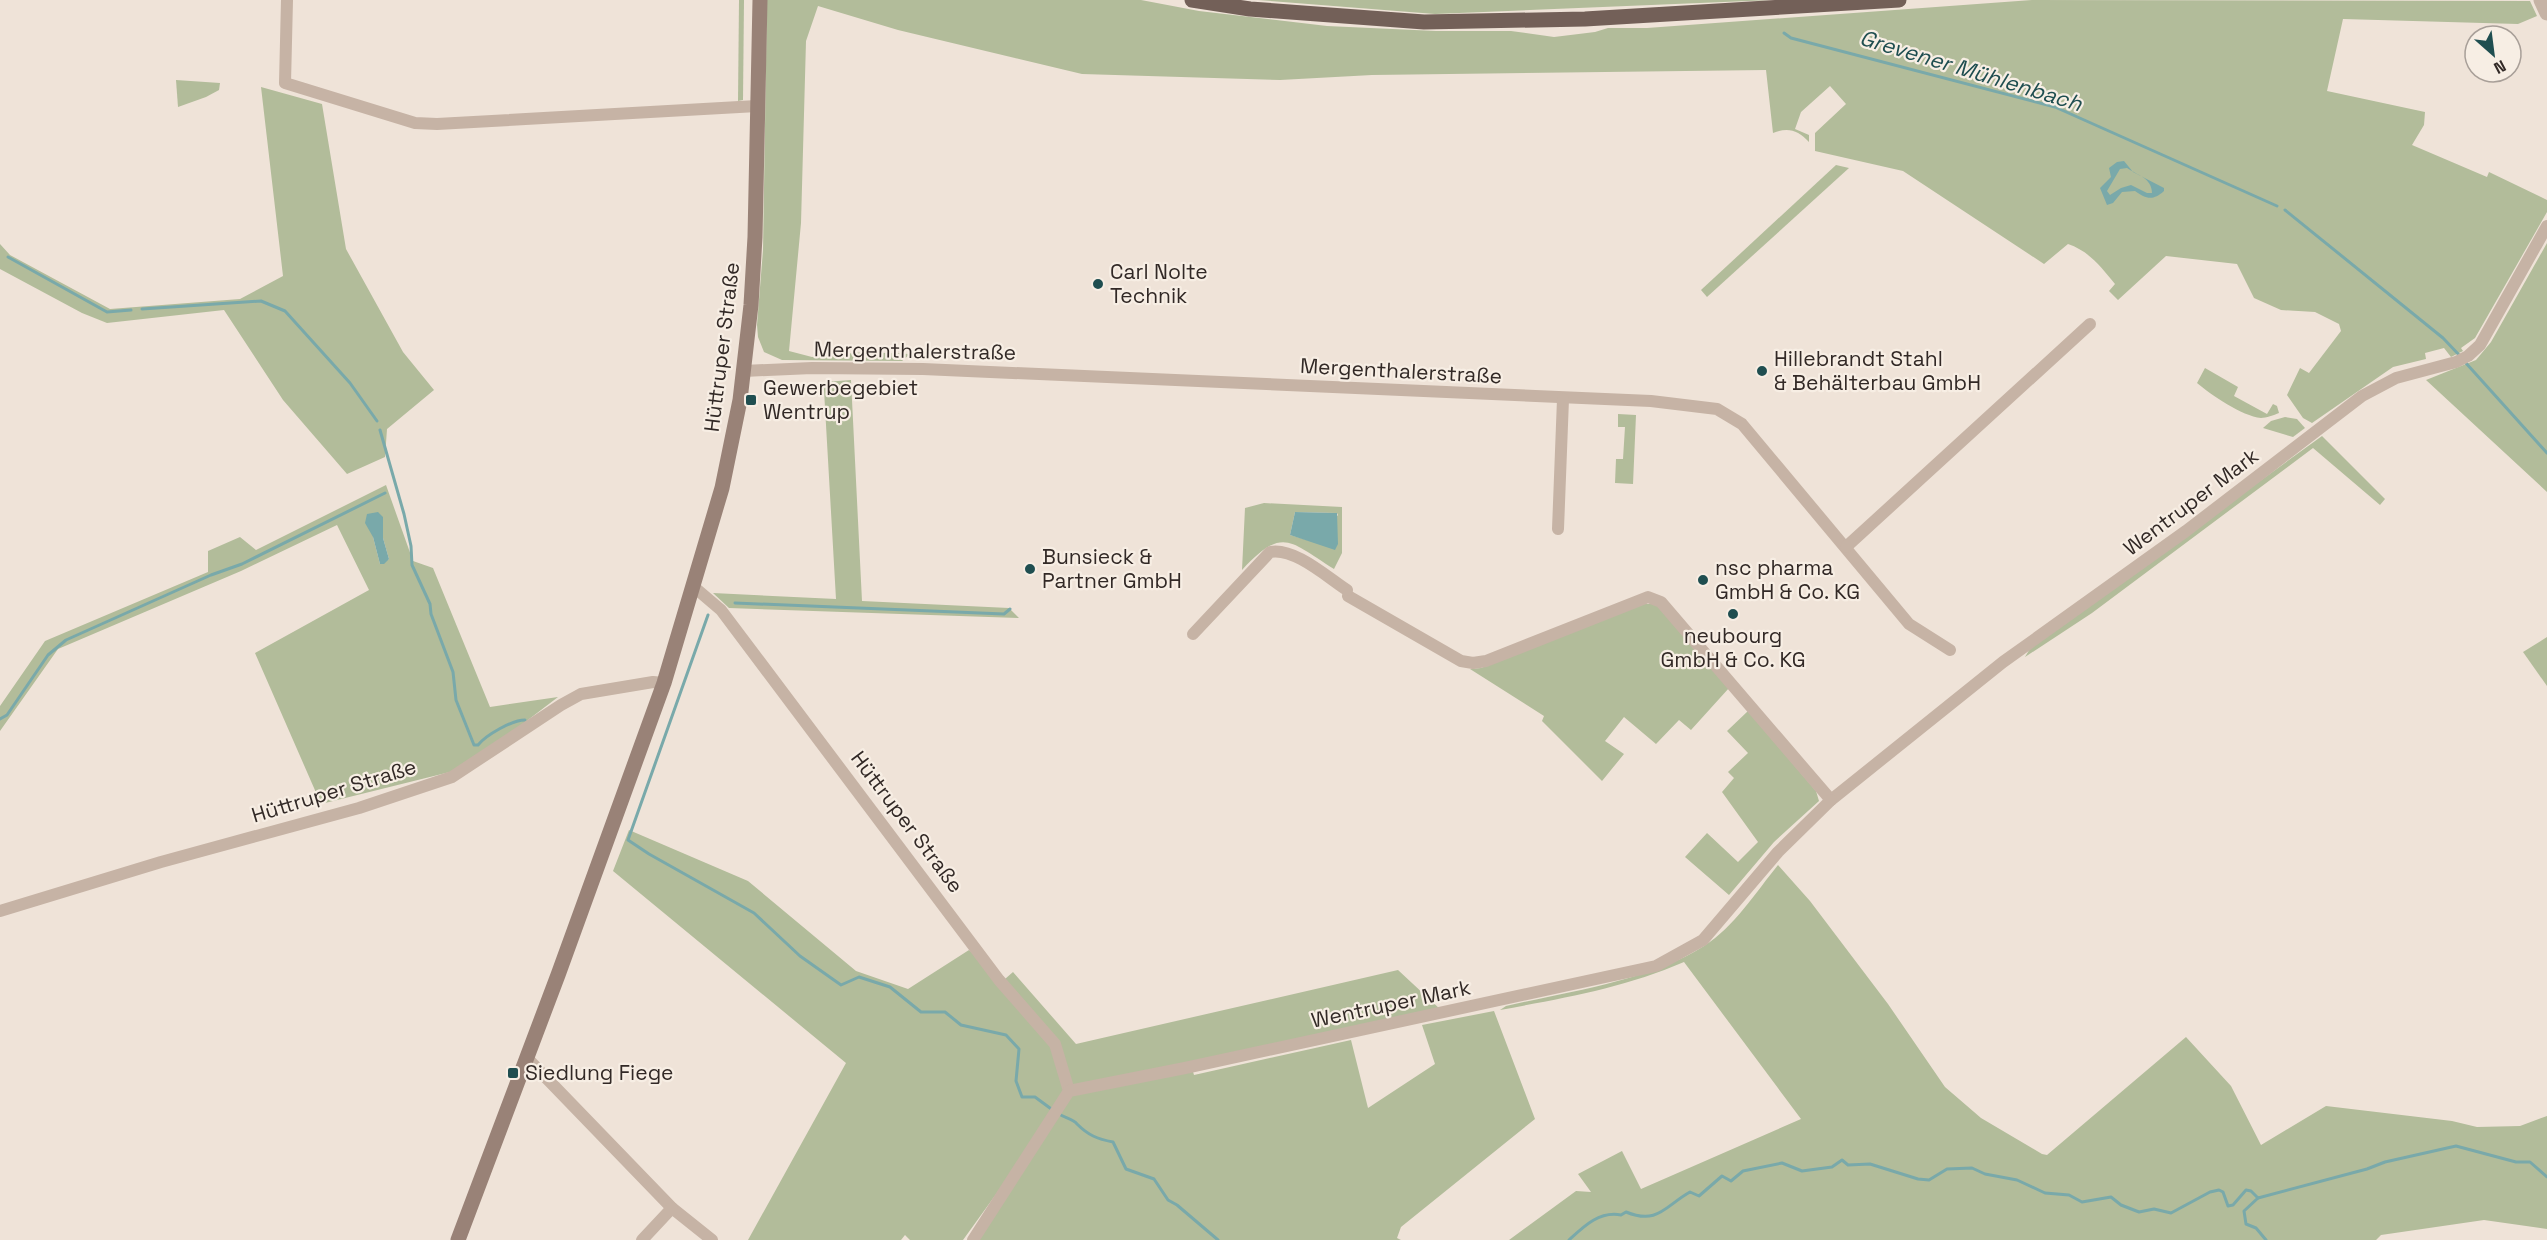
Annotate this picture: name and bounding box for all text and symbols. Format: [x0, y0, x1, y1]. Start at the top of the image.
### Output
water label: Grevener Mühlenbach [1856, 23, 2086, 117]
north arrow [2463, 24, 2523, 84]
text: N [2490, 55, 2509, 79]
place label: Carl Nolte Technik [1110, 258, 1208, 309]
street label: Hüttruper Straße [698, 260, 745, 433]
marker: Carl Nolte Technik [1091, 277, 1105, 291]
street label: Mergenthalerstraße [814, 335, 1016, 366]
place label: Hillebrandt Stahl & Behälterbau GmbH [1774, 345, 1981, 396]
street label: Mergenthalerstraße [1299, 352, 1503, 389]
marker: Hillebrandt Stahl & Behälterbau GmbH [1755, 364, 1769, 378]
place label: Gewerbegebiet Wentrup [763, 374, 918, 425]
marker: Gewerbegebiet Wentrup [744, 393, 758, 407]
street label: Wentruper Mark [2118, 442, 2264, 561]
place label: Bunsieck & Partner GmbH [1042, 543, 1182, 594]
place label: nsc pharma GmbH & Co. KG [1715, 554, 1860, 605]
marker: Bunsieck & Partner GmbH [1023, 562, 1037, 576]
marker: nsc pharma GmbH & Co. KG [1696, 573, 1710, 587]
marker: neubourg GmbH & Co. KG [1726, 607, 1740, 621]
place label: neubourg GmbH & Co. KG [1660, 622, 1806, 673]
street label: Hüttruper Straße [845, 745, 970, 898]
street label: Hüttruper Straße [248, 753, 420, 828]
street label: Wentruper Mark [1309, 973, 1473, 1034]
place label: Siedlung Fiege [525, 1059, 674, 1086]
marker: Siedlung Fiege [506, 1066, 520, 1080]

